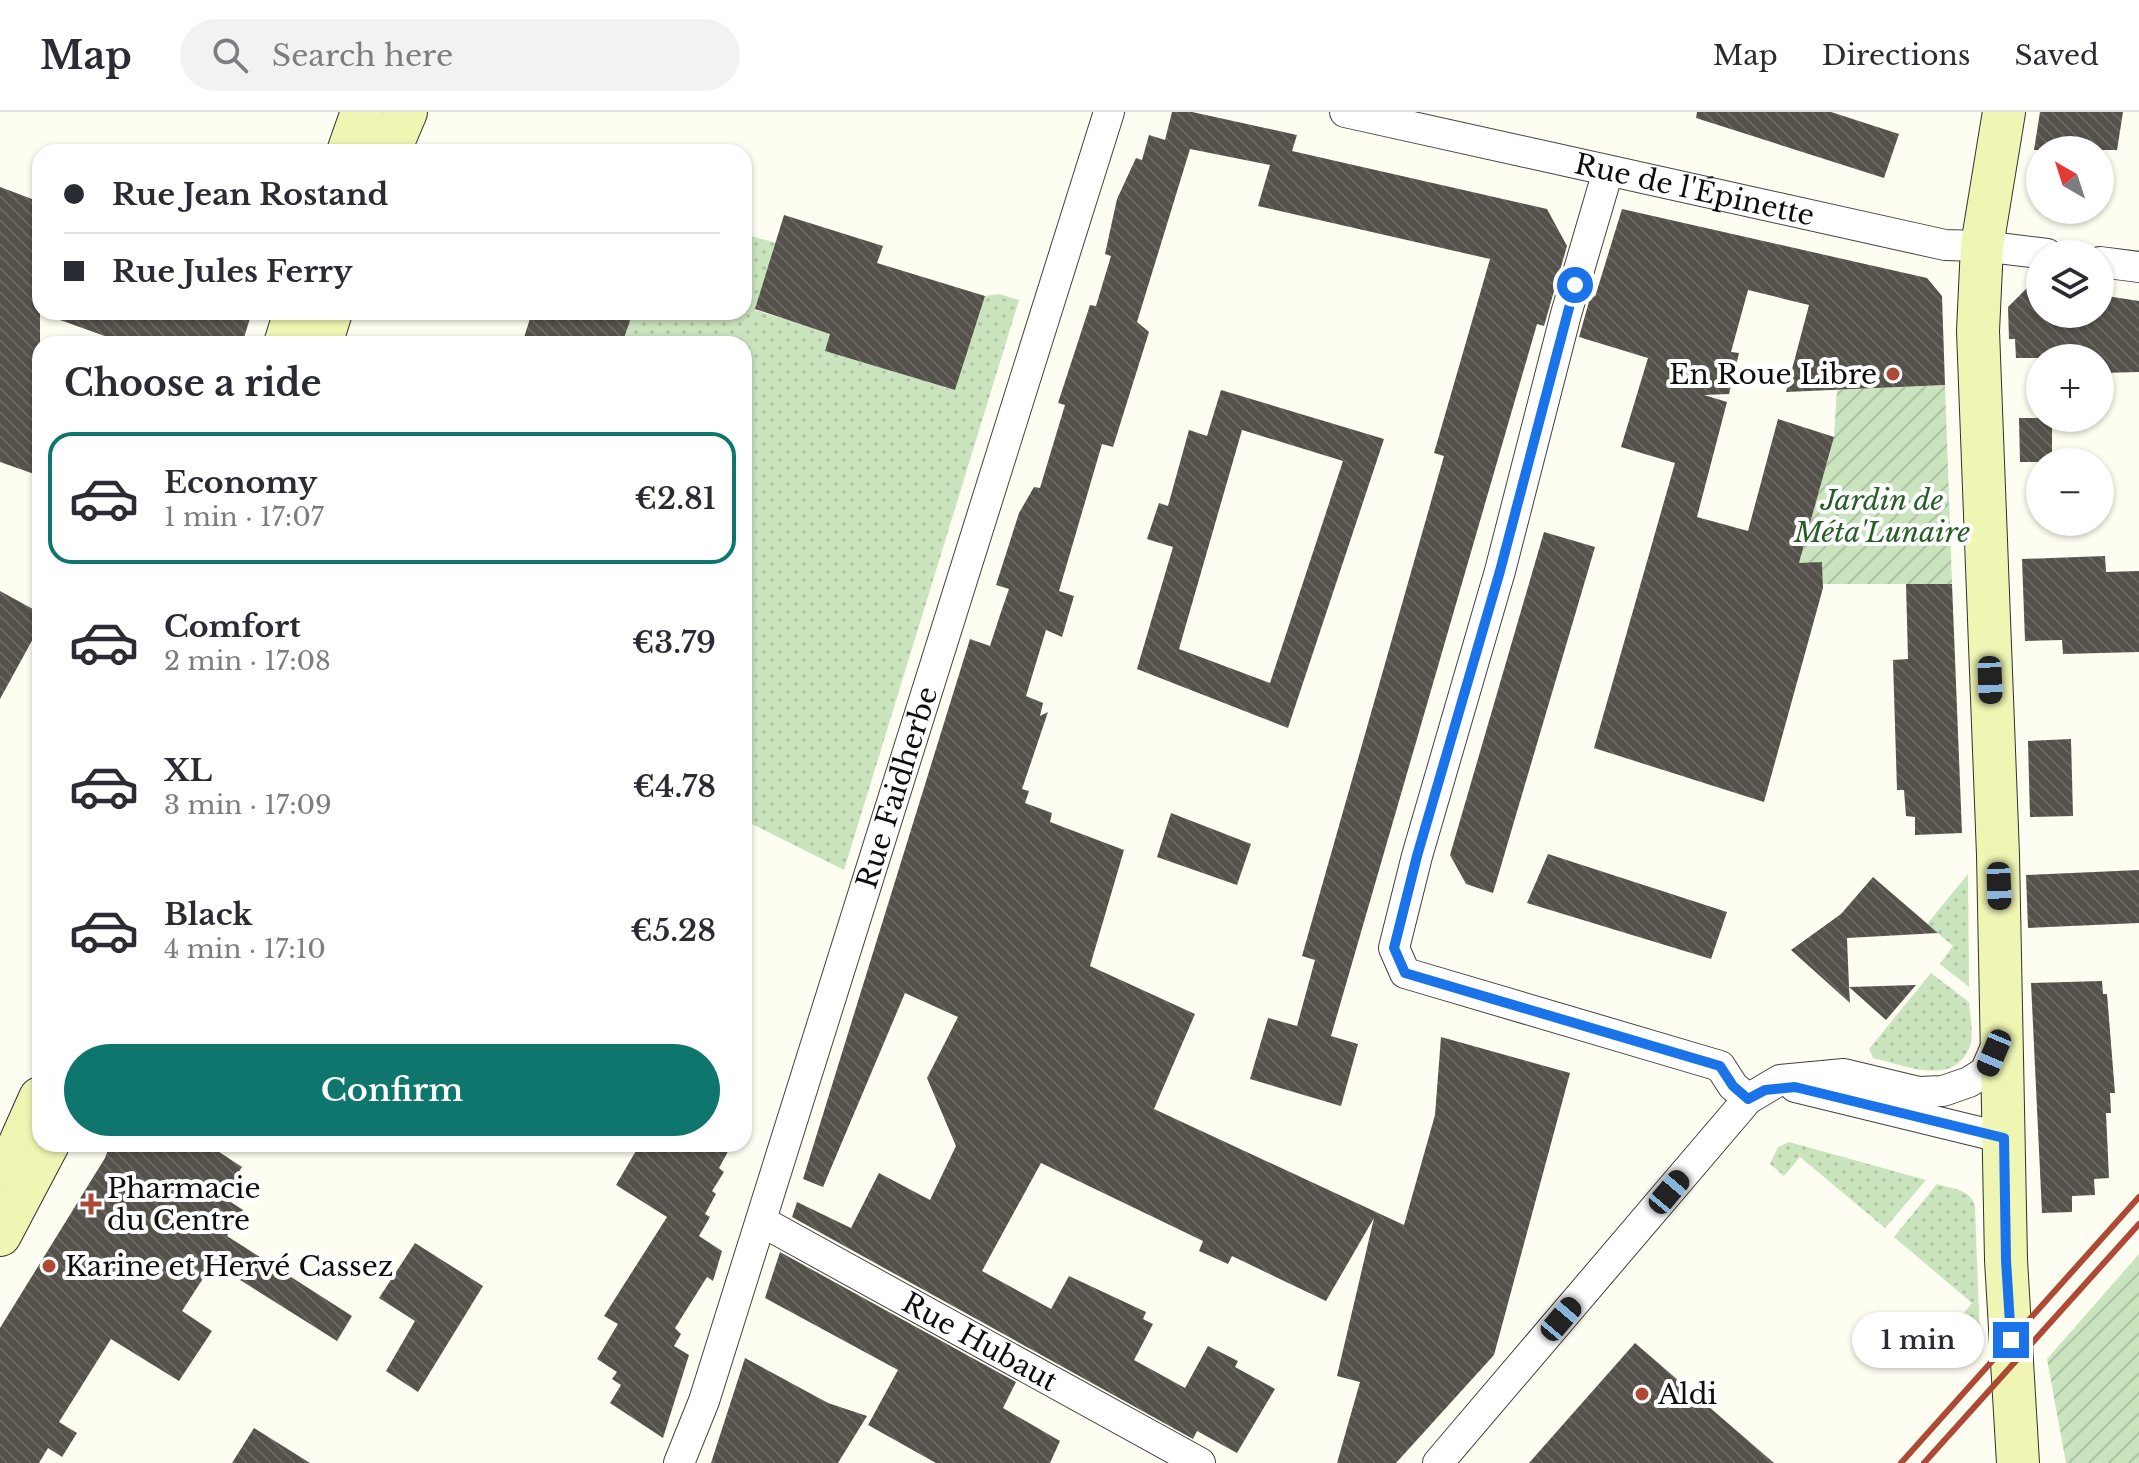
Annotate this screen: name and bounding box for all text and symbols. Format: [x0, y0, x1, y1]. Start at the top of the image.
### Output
search box [180, 19, 740, 91]
text: Map [40, 32, 132, 79]
icon: search [208, 33, 252, 77]
text: Search here [272, 37, 453, 74]
text: Map [1713, 38, 1778, 73]
text: Directions [1822, 38, 1971, 73]
text: Saved [2015, 38, 2099, 73]
north arrow [2026, 136, 2114, 224]
map controls [2026, 136, 2114, 536]
street label: Rue de l'Épinette [1571, 146, 1818, 233]
text: Rue Jean Rostand [112, 176, 388, 213]
button: layers [2026, 240, 2114, 328]
text: Rue Jules Ferry [112, 253, 352, 290]
route start [1557, 267, 1593, 303]
button: + [2026, 344, 2114, 432]
place label: En Roue Libre [1669, 357, 1877, 392]
text: Choose a ride [64, 361, 321, 406]
marker: En Roue Libre [1884, 365, 1902, 383]
button: − [2026, 448, 2114, 536]
icon: car [68, 462, 140, 534]
text: Economy [164, 464, 317, 501]
text: €2.81 [635, 480, 716, 517]
park label: Jardin de Méta'Lunaire [1793, 483, 1970, 550]
text: 1 min · 17:07 [164, 501, 324, 533]
icon: car [68, 606, 140, 678]
text: Comfort [164, 608, 301, 645]
text: €3.79 [632, 624, 716, 661]
text: 2 min · 17:08 [164, 645, 331, 677]
car [1977, 656, 2003, 704]
street label: Rue Faidherbe [849, 682, 945, 893]
icon: car [68, 750, 140, 822]
text: XL [164, 752, 212, 789]
text: €4.78 [633, 768, 716, 805]
text: 3 min · 17:09 [164, 789, 332, 821]
car [1986, 862, 2012, 910]
icon: car [68, 894, 140, 966]
text: Black [164, 896, 252, 933]
text: €5.28 [630, 912, 716, 949]
text: 4 min · 17:10 [164, 933, 326, 965]
car [1974, 1026, 2014, 1080]
button: Confirm [64, 1044, 720, 1136]
car [1644, 1166, 1694, 1218]
place label: Pharmacie du Centre [107, 1171, 261, 1238]
marker: Pharmacie du Centre [82, 1195, 100, 1213]
place label: Karine et Hervé Cassez [65, 1249, 393, 1284]
marker: Karine et Hervé Cassez [40, 1257, 58, 1275]
street label: Rue Hubaut [896, 1285, 1064, 1399]
car [1536, 1293, 1586, 1345]
callout: 1 min [1851, 1312, 1983, 1368]
route end [1993, 1322, 2029, 1358]
text: 1 min [1881, 1324, 1955, 1356]
place label: Aldi [1657, 1377, 1717, 1412]
marker: Aldi [1633, 1385, 1651, 1403]

